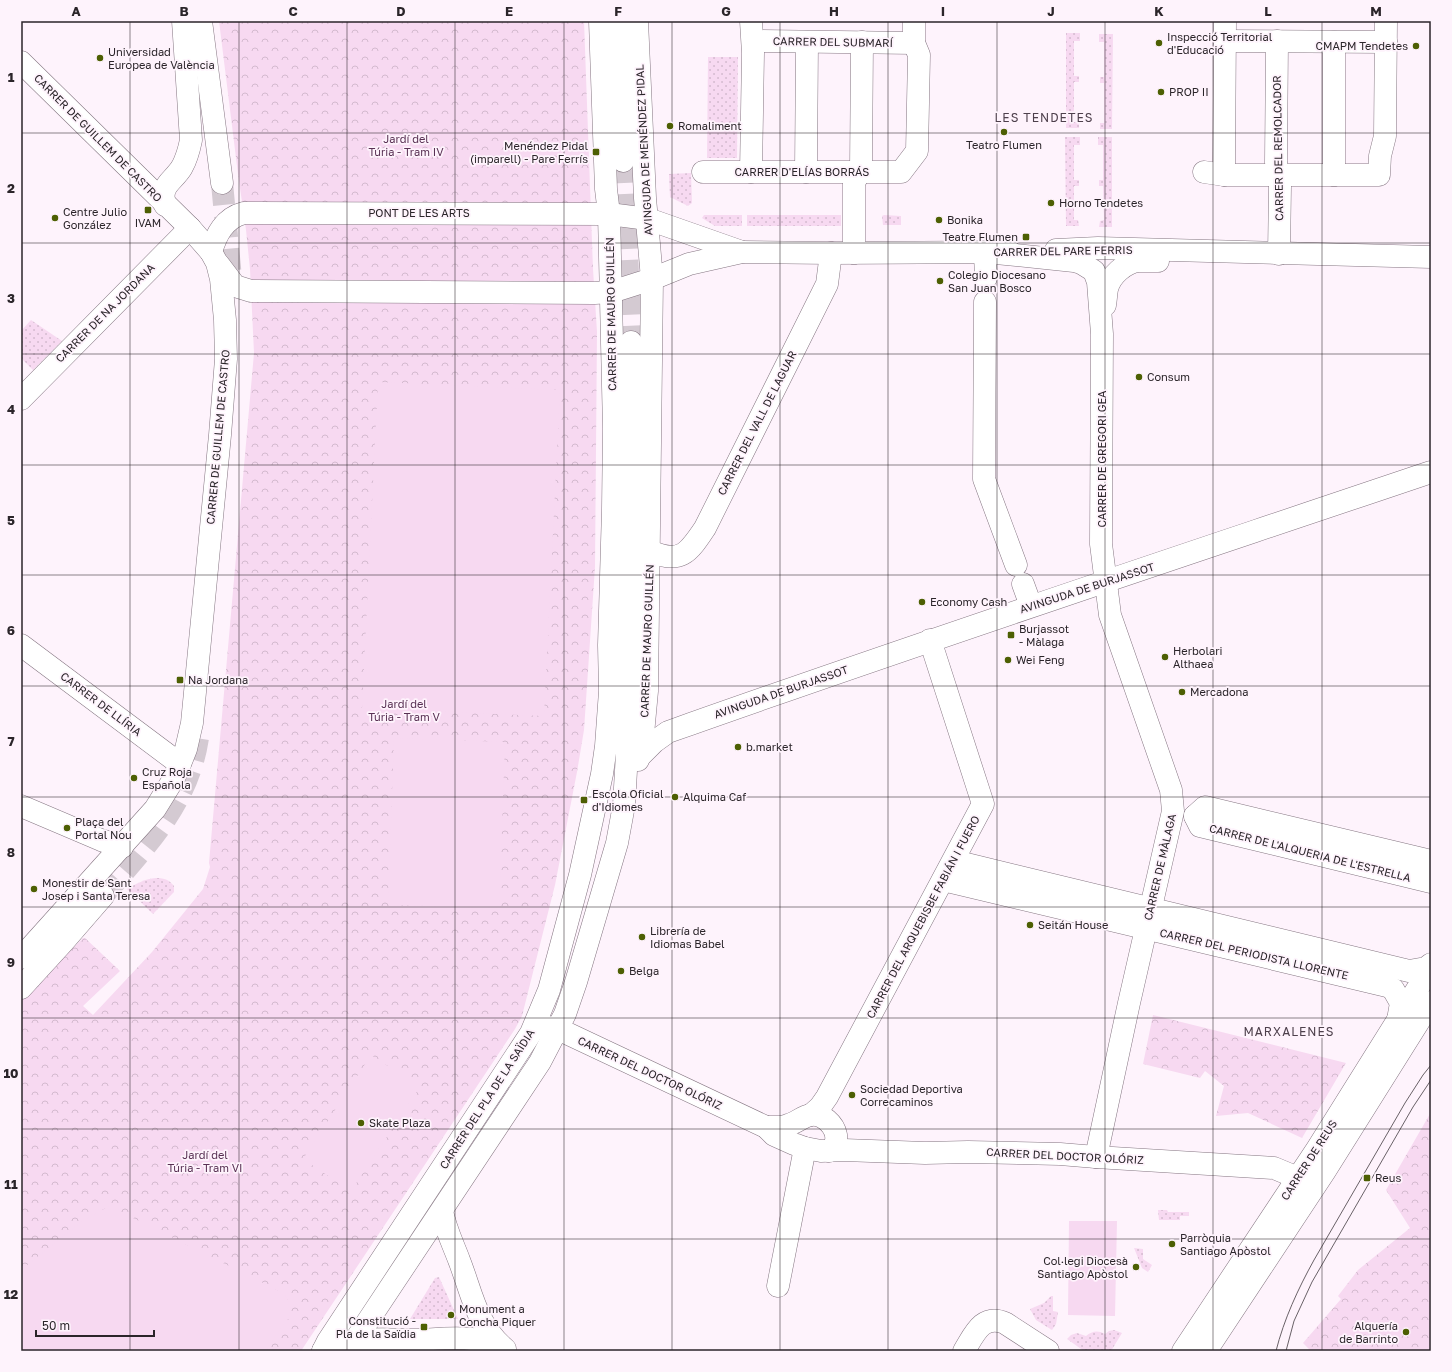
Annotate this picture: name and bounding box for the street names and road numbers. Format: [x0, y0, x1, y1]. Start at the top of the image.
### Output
street label: CARRER DEL SUBMARÍ [773, 34, 894, 49]
street label: AVINGUDA DE MENÉNDEZ PIDAL [632, 63, 654, 236]
street label: CARRER DE GUILLEM DE CASTRO [32, 71, 165, 204]
street label: CARRER DEL REMOLCADOR [1270, 75, 1285, 221]
street label: CARRER D'ELÍAS BORRÁS [735, 165, 869, 178]
street label: PONT DE LES ARTS [368, 206, 470, 219]
street label: CARRER DE MAURO GUILLÉN [603, 237, 618, 391]
street label: CARRER DEL PARE FERRIS [993, 243, 1133, 258]
street label: CARRER DE NA JORDANA [53, 260, 157, 365]
street label: CARRER DEL VALL DE LAGUAR [714, 348, 799, 497]
street label: CARRER DE GUILLEM DE CASTRO [203, 349, 232, 525]
street label: CARRER DE GREGORI GEA [1095, 390, 1108, 528]
street label: AVINGUDA DE BURJASSOT [1018, 560, 1156, 615]
street label: CARRER DE MAURO GUILLÉN [637, 564, 656, 718]
street label: AVINGUDA DE BURJASSOT [712, 662, 850, 721]
street label: CARRER DE LLÍRIA [58, 669, 145, 739]
street label: CARRER DE MÀLAGA [1141, 812, 1178, 922]
street label: CARRER DEL ARQUEBISBE FABIÁN I FUERO [863, 813, 982, 1021]
street label: CARRER DE L'ALQUERIA DE L'ESTRELLA [1208, 821, 1413, 884]
street label: CARRER DEL PERIODISTA LLORENTE [1158, 925, 1350, 982]
street label: CARRER DEL PLA DE LA SAÏDIA [436, 1026, 537, 1171]
street label: CARRER DEL DOCTOR OLÓRIZ [576, 1033, 725, 1112]
street label: CARRER DE REUS [1278, 1117, 1339, 1202]
street label: CARRER DEL DOCTOR OLÓRIZ [986, 1145, 1144, 1166]

